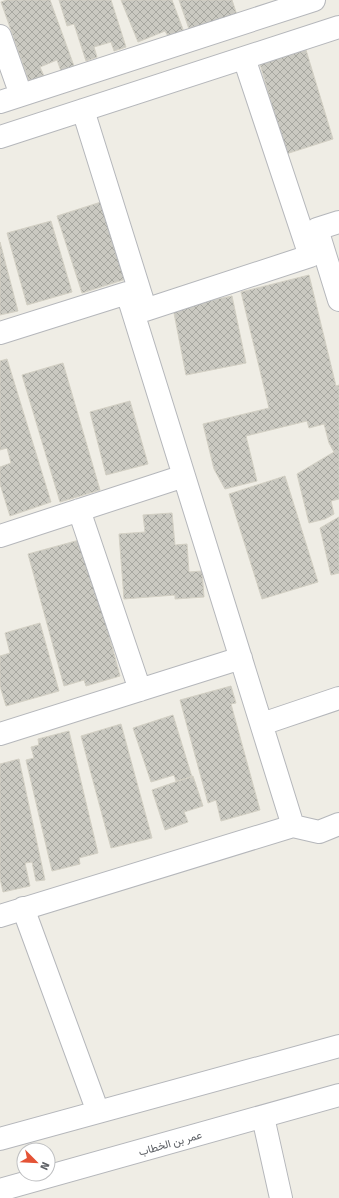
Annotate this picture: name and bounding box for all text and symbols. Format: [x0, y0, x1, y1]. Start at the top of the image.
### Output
street label: عمر بن الخطاب [137, 1128, 204, 1159]
north arrow [16, 1142, 56, 1182]
text: N [37, 1160, 52, 1172]

